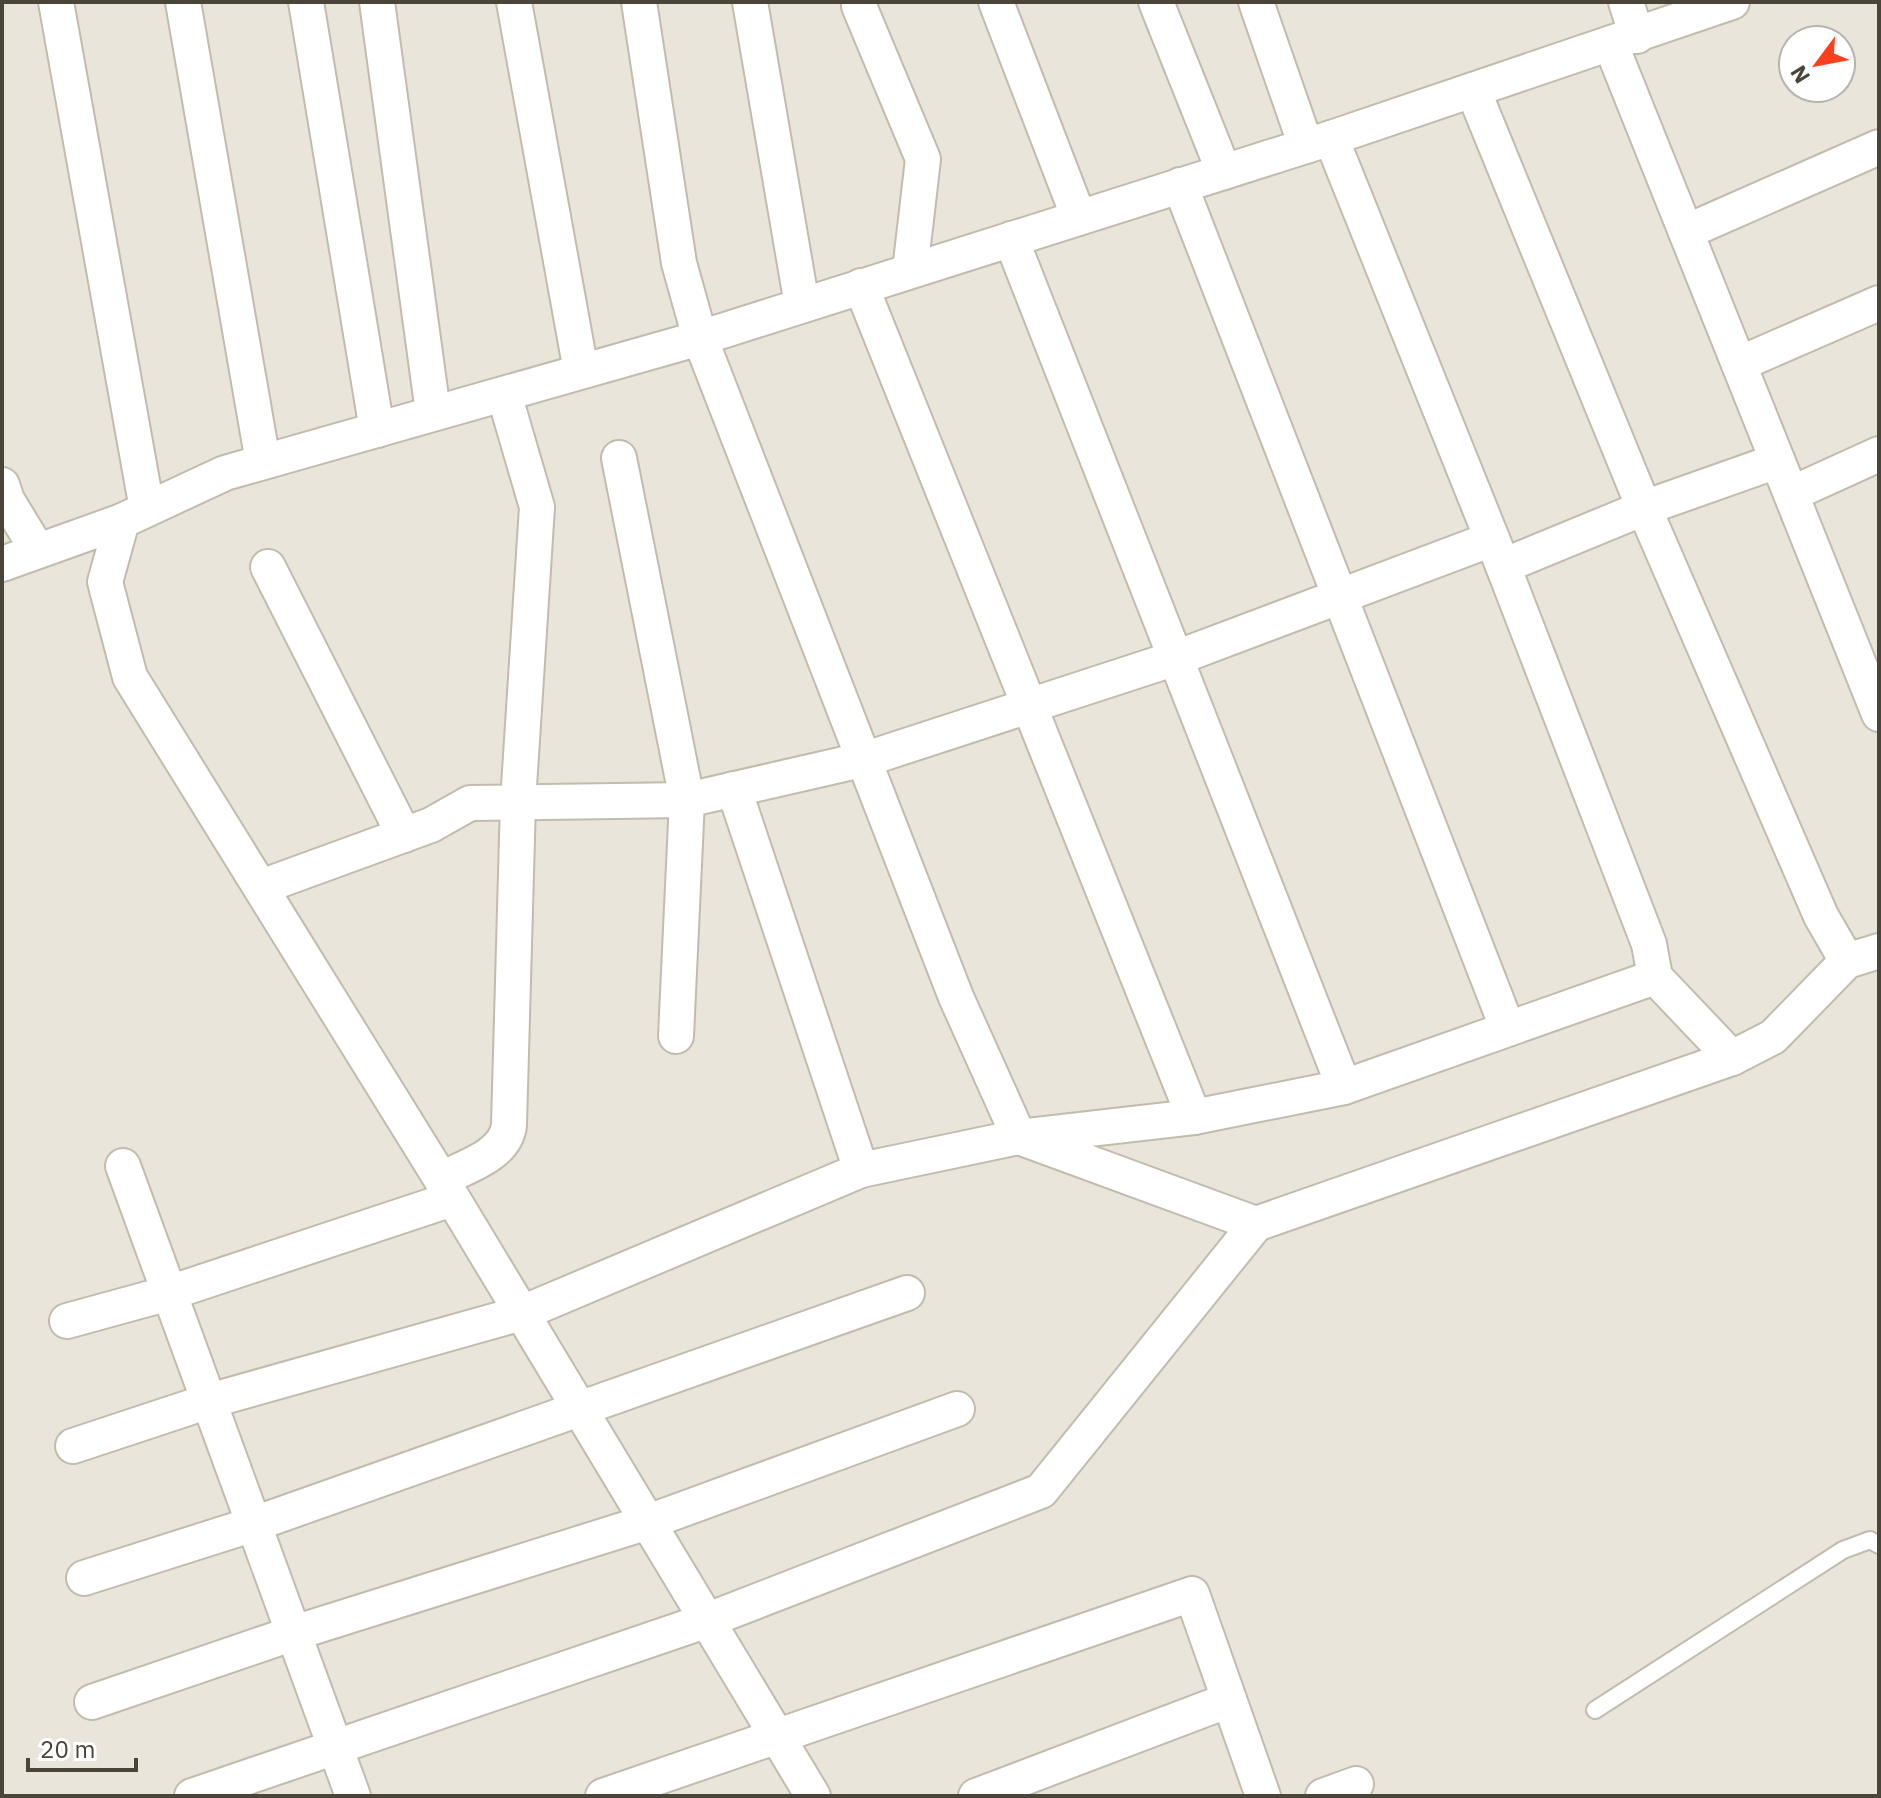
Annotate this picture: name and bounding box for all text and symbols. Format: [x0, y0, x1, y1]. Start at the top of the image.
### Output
north arrow [1777, 24, 1857, 104]
text: N [1783, 60, 1816, 89]
scale bar [28, 1722, 136, 1772]
text: 20 m [40, 1733, 95, 1765]

